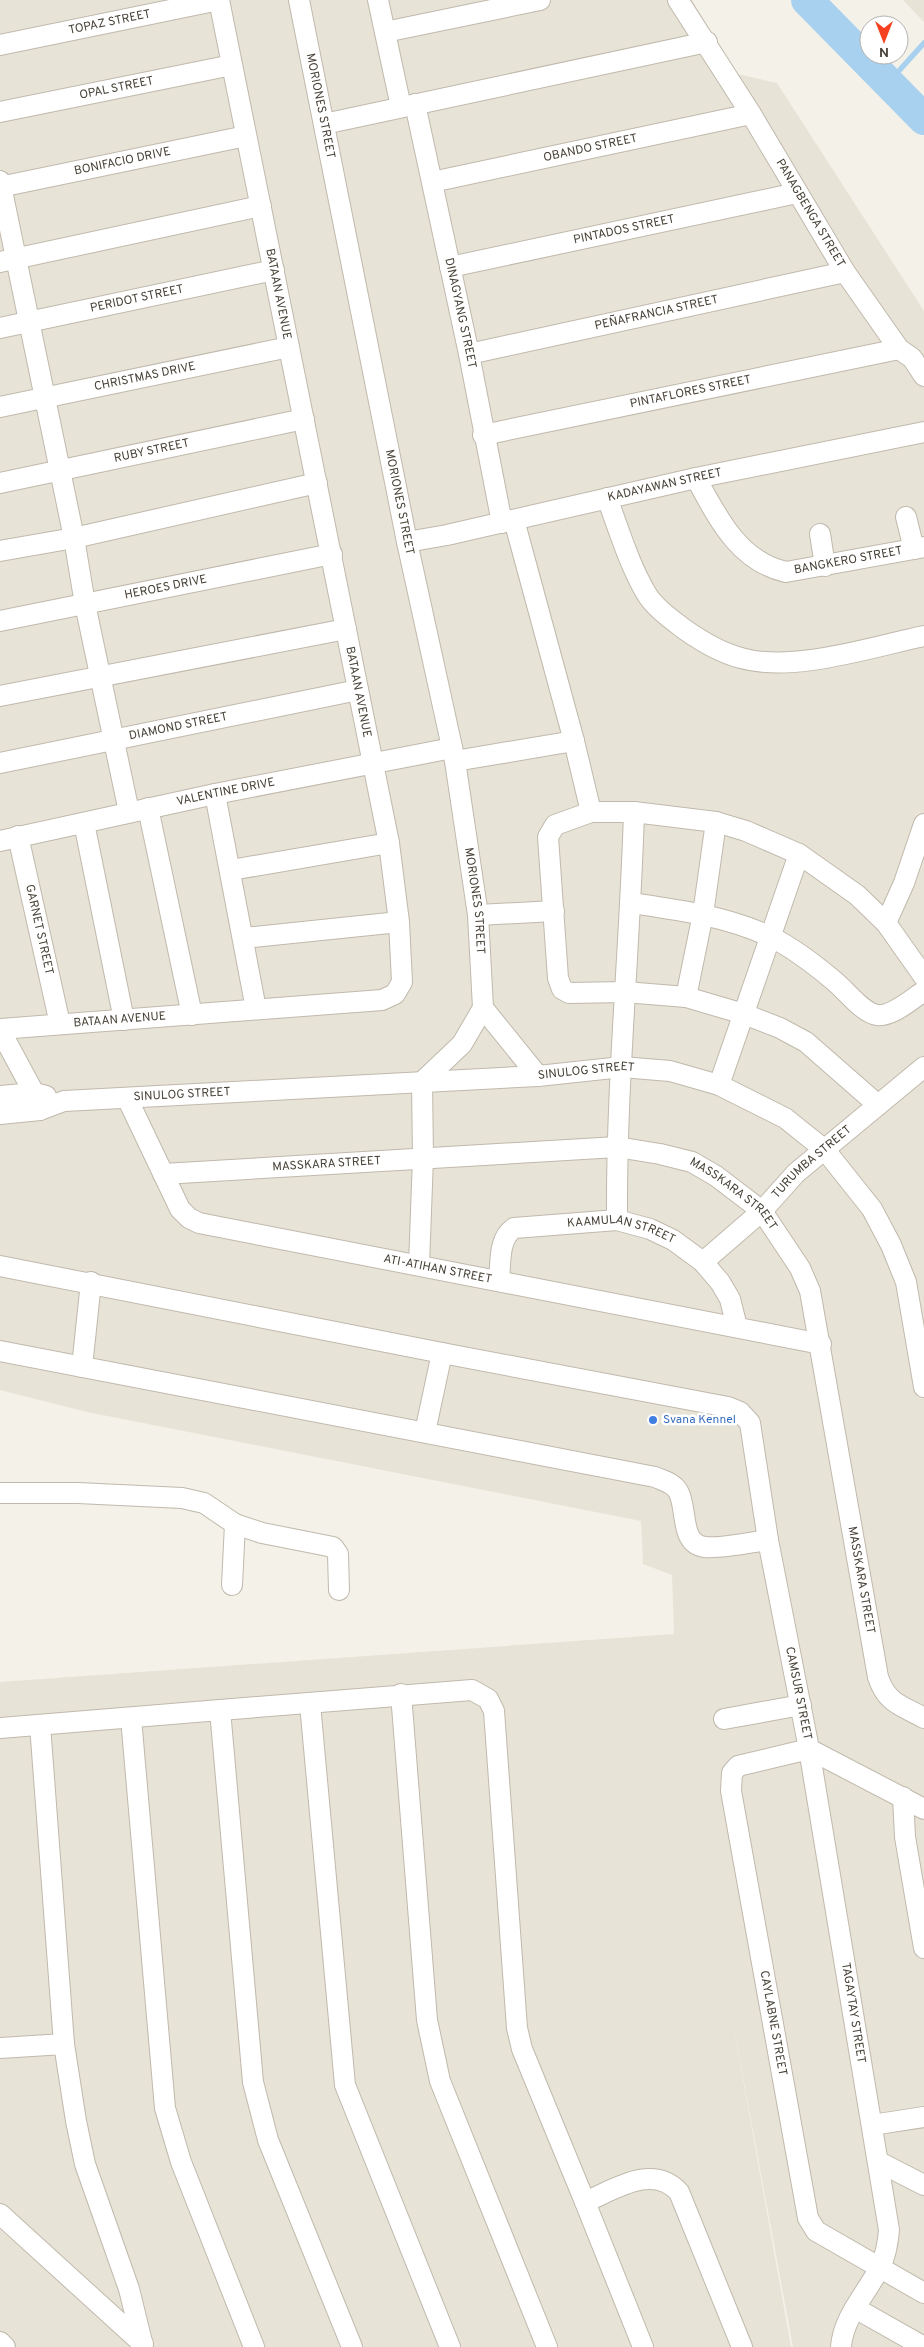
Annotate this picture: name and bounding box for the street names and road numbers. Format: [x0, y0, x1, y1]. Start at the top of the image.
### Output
street label: TOPAZ STREET [67, 6, 152, 39]
street label: MORIONES STREET [302, 52, 338, 160]
street label: OPAL STREET [78, 73, 155, 104]
street label: OBANDO STREET [542, 130, 639, 166]
street label: BONIFACIO DRIVE [73, 144, 172, 179]
street label: PANAGBENGA STREET [772, 156, 849, 271]
street label: PINTADOS STREET [572, 211, 676, 248]
street label: BATAAN AVENUE [261, 247, 295, 341]
street label: DINAGYANG STREET [440, 256, 480, 370]
street label: PERIDOT STREET [89, 281, 185, 317]
street label: PEÑAFRANCIA STREET [593, 292, 720, 334]
street label: CHRISTMAS DRIVE [93, 359, 197, 395]
street label: PINTAFLORES STREET [629, 372, 753, 412]
street label: RUBY STREET [113, 435, 191, 467]
street label: MORIONES STREET [381, 448, 418, 556]
street label: KADAYAWAN STREET [606, 465, 723, 506]
street label: BANGKERO STREET [793, 543, 904, 578]
street label: HEROES DRIVE [123, 571, 208, 604]
street label: BATAAN AVENUE [341, 645, 375, 739]
street label: DIAMOND STREET [128, 709, 229, 744]
street label: VALENTINE DRIVE [175, 775, 276, 810]
street label: MORIONES STREET [460, 846, 488, 954]
street label: GARNET STREET [21, 883, 57, 976]
street label: BATAAN AVENUE [73, 1008, 166, 1031]
street label: SINULOG STREET [537, 1059, 635, 1084]
street label: SINULOG STREET [133, 1084, 231, 1105]
street label: TURUMBA STREET [769, 1122, 855, 1202]
street label: MASSKARA STREET [272, 1153, 382, 1175]
street label: MASSKARA STREET [686, 1154, 781, 1233]
street label: KAAMULAN STREET [566, 1212, 678, 1248]
street label: ATI-ATIHAN STREET [382, 1251, 493, 1288]
street label: MASSKARA STREET [844, 1525, 878, 1635]
street label: CAMSUR STREET [781, 1645, 815, 1741]
street label: TAGAYTAY STREET [837, 1961, 869, 2065]
street label: CAYLABNE STREET [756, 1969, 790, 2077]

